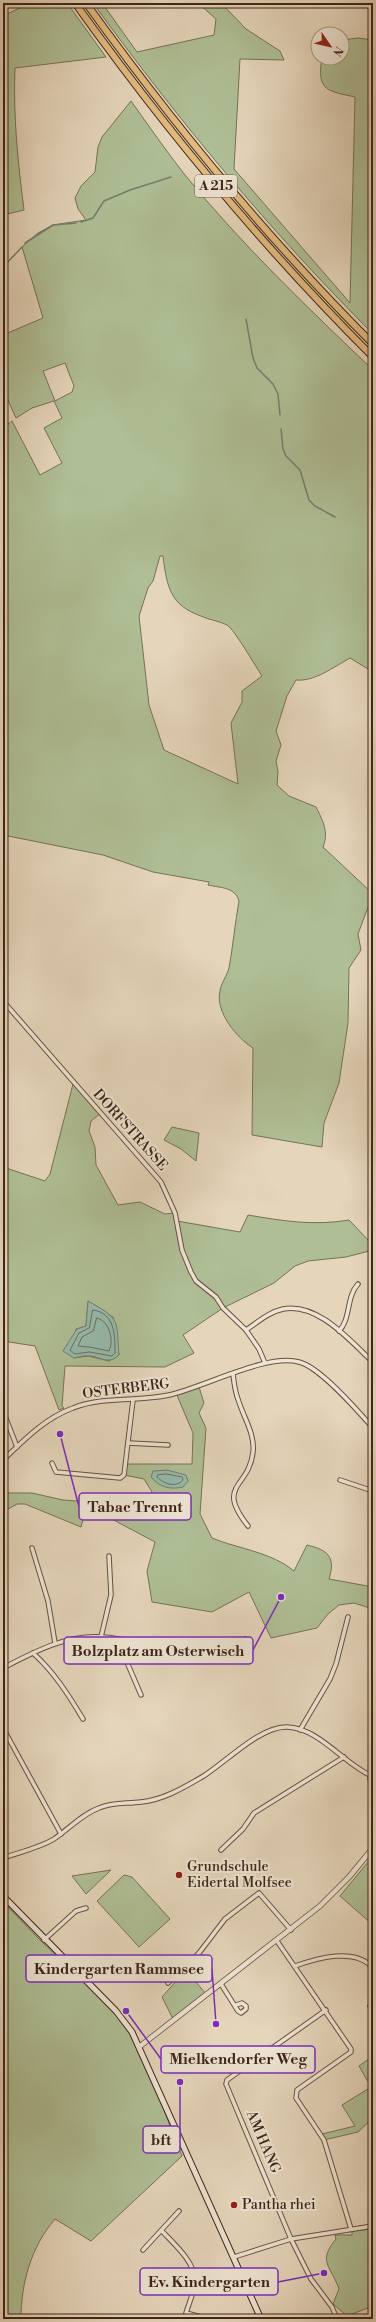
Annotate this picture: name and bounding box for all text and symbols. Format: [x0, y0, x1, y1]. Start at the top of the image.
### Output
north arrow [310, 26, 350, 66]
text: N [329, 44, 346, 59]
road number: A 215 [195, 175, 237, 197]
street label: DORFSTRASSE [89, 1086, 171, 1174]
street label: OSTERBERG [82, 1375, 171, 1403]
callout: Tabac Trennt [79, 1493, 191, 1520]
text: Tabac Trennt [87, 1498, 183, 1517]
callout: Bolzplatz am Osterwisch [64, 1637, 253, 1664]
text: Bolzplatz am Osterwisch [72, 1642, 245, 1661]
place label: Grundschule Eidertal Molfsee [187, 1858, 292, 1892]
marker: Grundschule Eidertal Molfsee [174, 1870, 184, 1880]
callout: Kindergarten Rammsee [26, 1955, 212, 1982]
text: Kindergarten Rammsee [34, 1960, 204, 1979]
callout: Mielkendorfer Weg [161, 2046, 315, 2073]
text: Mielkendorfer Weg [169, 2050, 307, 2069]
street label: AM HANG [241, 2107, 284, 2177]
callout: bft [143, 2126, 180, 2153]
text: bft [151, 2131, 172, 2150]
place label: Pantha rhei [242, 2196, 316, 2214]
marker: Pantha rhei [229, 2200, 239, 2210]
callout: Ev. Kindergarten [140, 2268, 278, 2295]
text: Ev. Kindergarten [148, 2273, 271, 2292]

